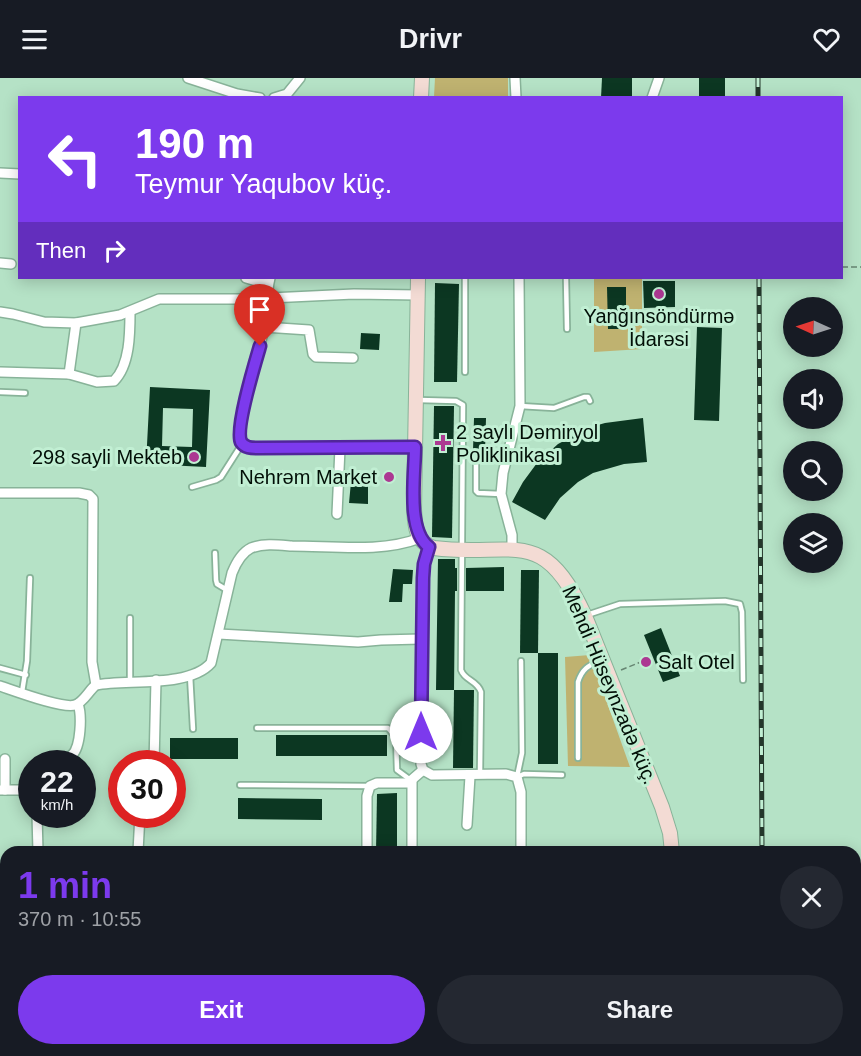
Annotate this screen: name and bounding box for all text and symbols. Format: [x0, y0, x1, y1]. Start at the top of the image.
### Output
icon: menu [18, 23, 51, 56]
icon: heart [810, 23, 843, 56]
text: Drivr [399, 24, 462, 54]
icon: left [36, 120, 114, 198]
text: 190 m [135, 120, 254, 167]
text: Teymur Yaqubov küç. [135, 169, 392, 199]
icon: right [98, 234, 131, 267]
text: Then [36, 238, 86, 263]
pin [234, 284, 285, 346]
marker: Yanğınsöndürmə İdarəsi [652, 287, 666, 301]
icon: arrive [243, 293, 276, 326]
north arrow [783, 297, 843, 357]
map controls [783, 297, 843, 573]
place label: Yanğınsöndürmə İdarəsi [584, 305, 734, 350]
button: sound [783, 369, 843, 429]
place label: 2 saylı Dəmiryol Poliklinikası [456, 421, 598, 466]
marker: 2 saylı Dəmiryol Poliklinikası [434, 434, 452, 452]
button: search [783, 441, 843, 501]
place label: 298 sayli Mekteb [32, 446, 182, 468]
marker: 298 sayli Mekteb [187, 450, 201, 464]
place label: Nehrəm Market [239, 466, 377, 488]
marker: Nehrəm Market [382, 470, 396, 484]
button: layers [783, 513, 843, 573]
street label: Mehdi Hüseynzadə küç. [558, 582, 662, 788]
place label: Salt Otel [658, 651, 735, 673]
marker: Salt Otel [639, 655, 653, 669]
position arrow [389, 700, 453, 764]
speed limit sign: 30 [108, 750, 186, 828]
text: 22 [40, 765, 74, 798]
text: km/h [41, 796, 73, 813]
text: 1 min [18, 865, 112, 906]
button: close [780, 866, 843, 929]
text: 370 m · 10:55 [18, 908, 141, 930]
button: Exit [18, 975, 425, 1044]
button: Share [437, 975, 843, 1044]

